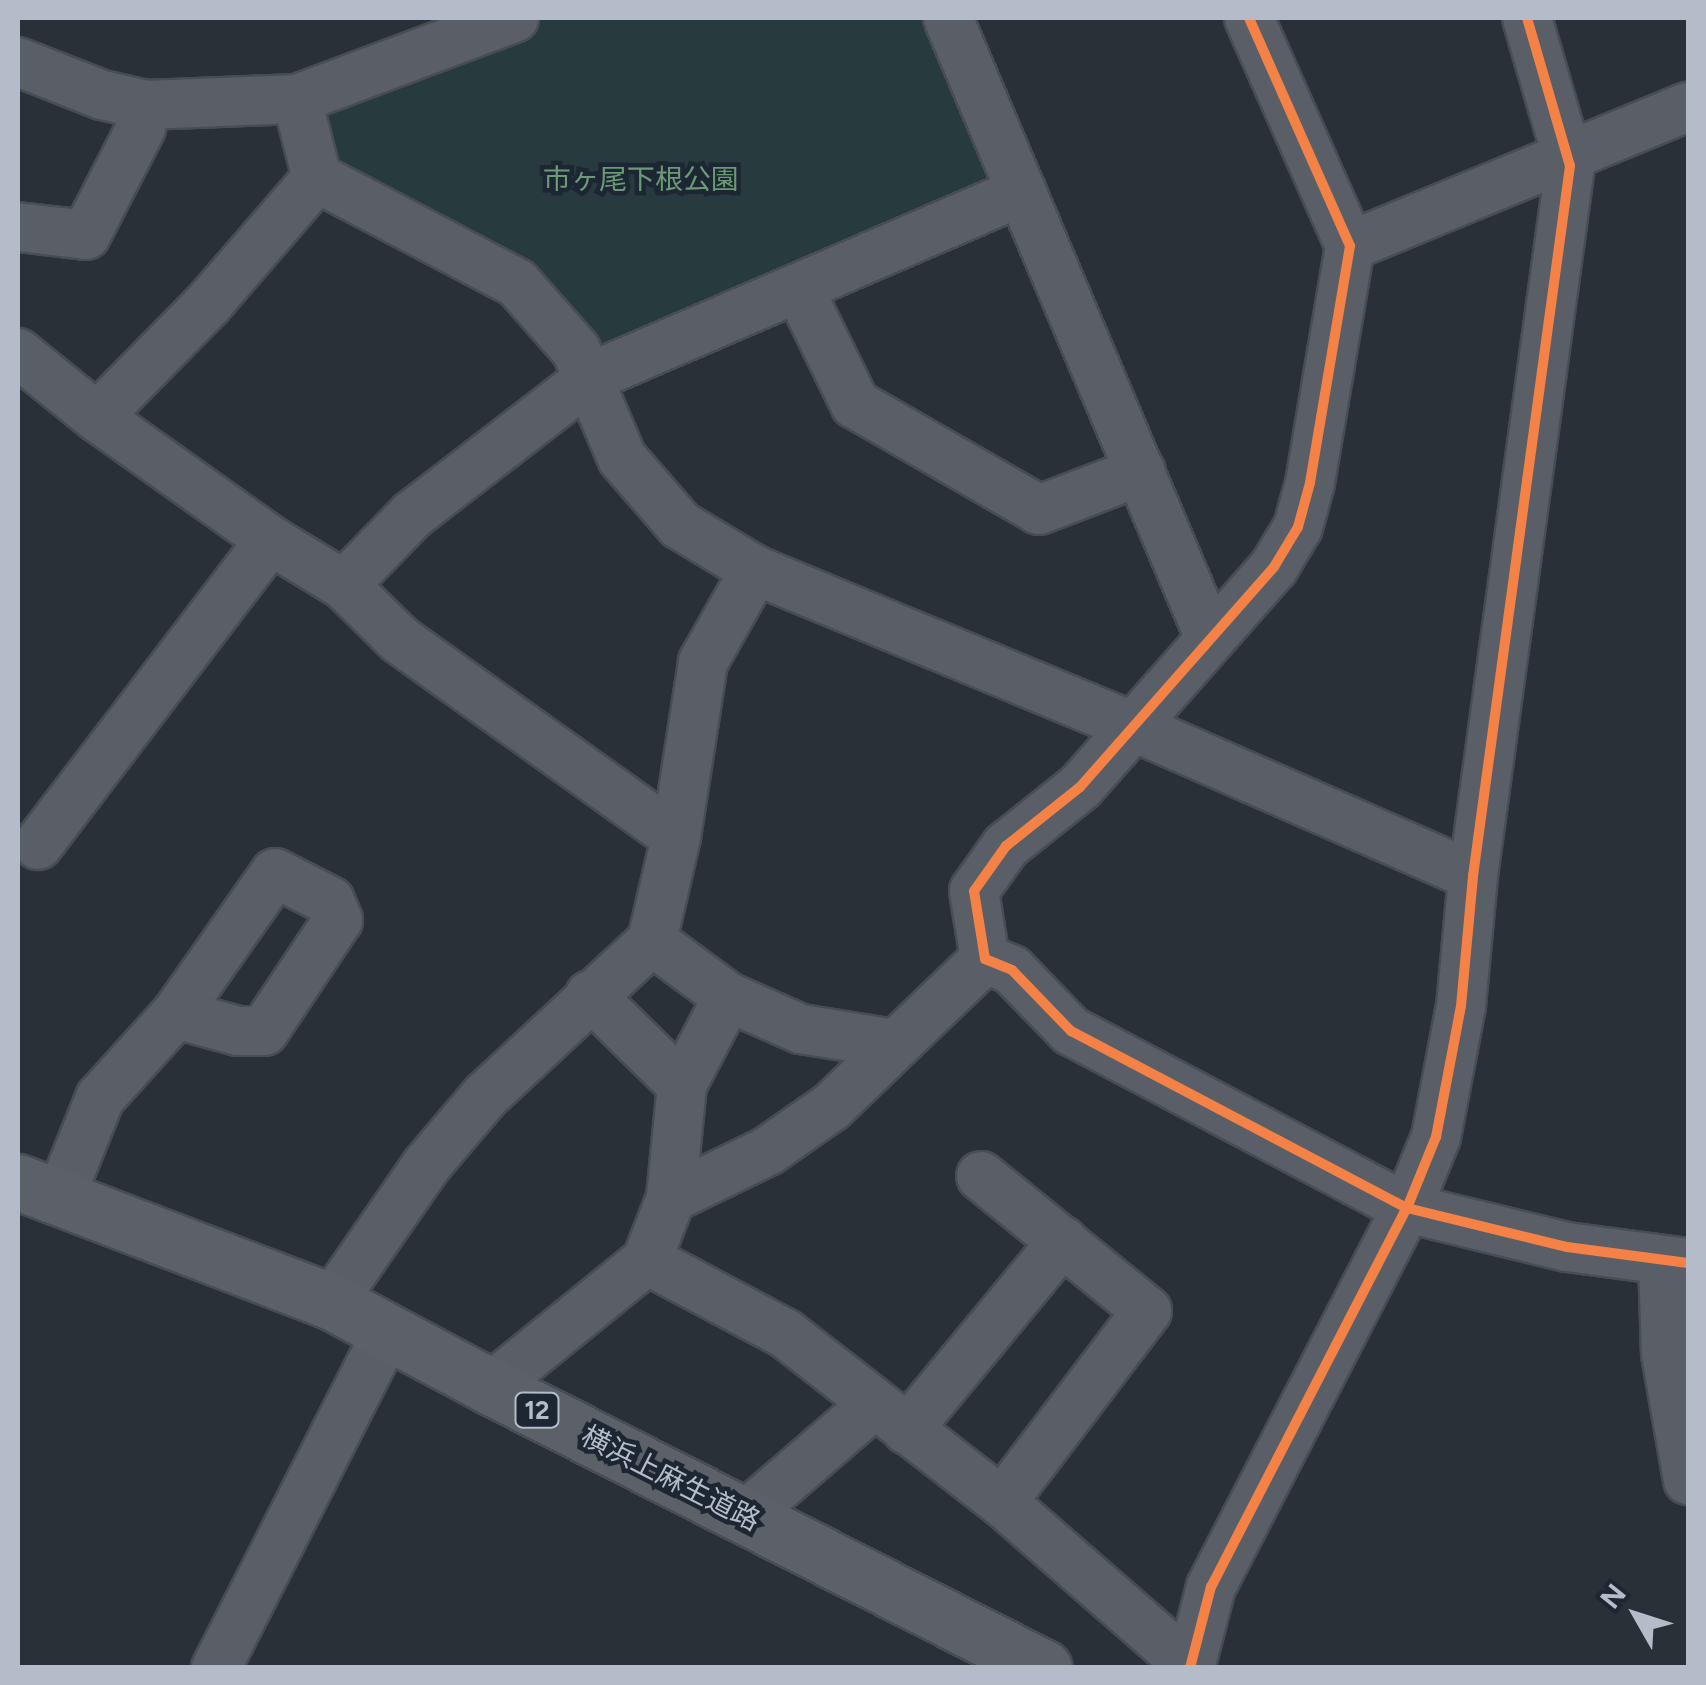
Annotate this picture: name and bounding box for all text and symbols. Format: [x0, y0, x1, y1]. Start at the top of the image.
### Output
park label: 市ヶ尾下根公園 [543, 162, 739, 196]
road number: 12 [512, 1390, 562, 1430]
street label: 横浜上麻生道路 [576, 1419, 766, 1537]
north arrow [1586, 1565, 1686, 1665]
text: N [1593, 1577, 1633, 1615]

